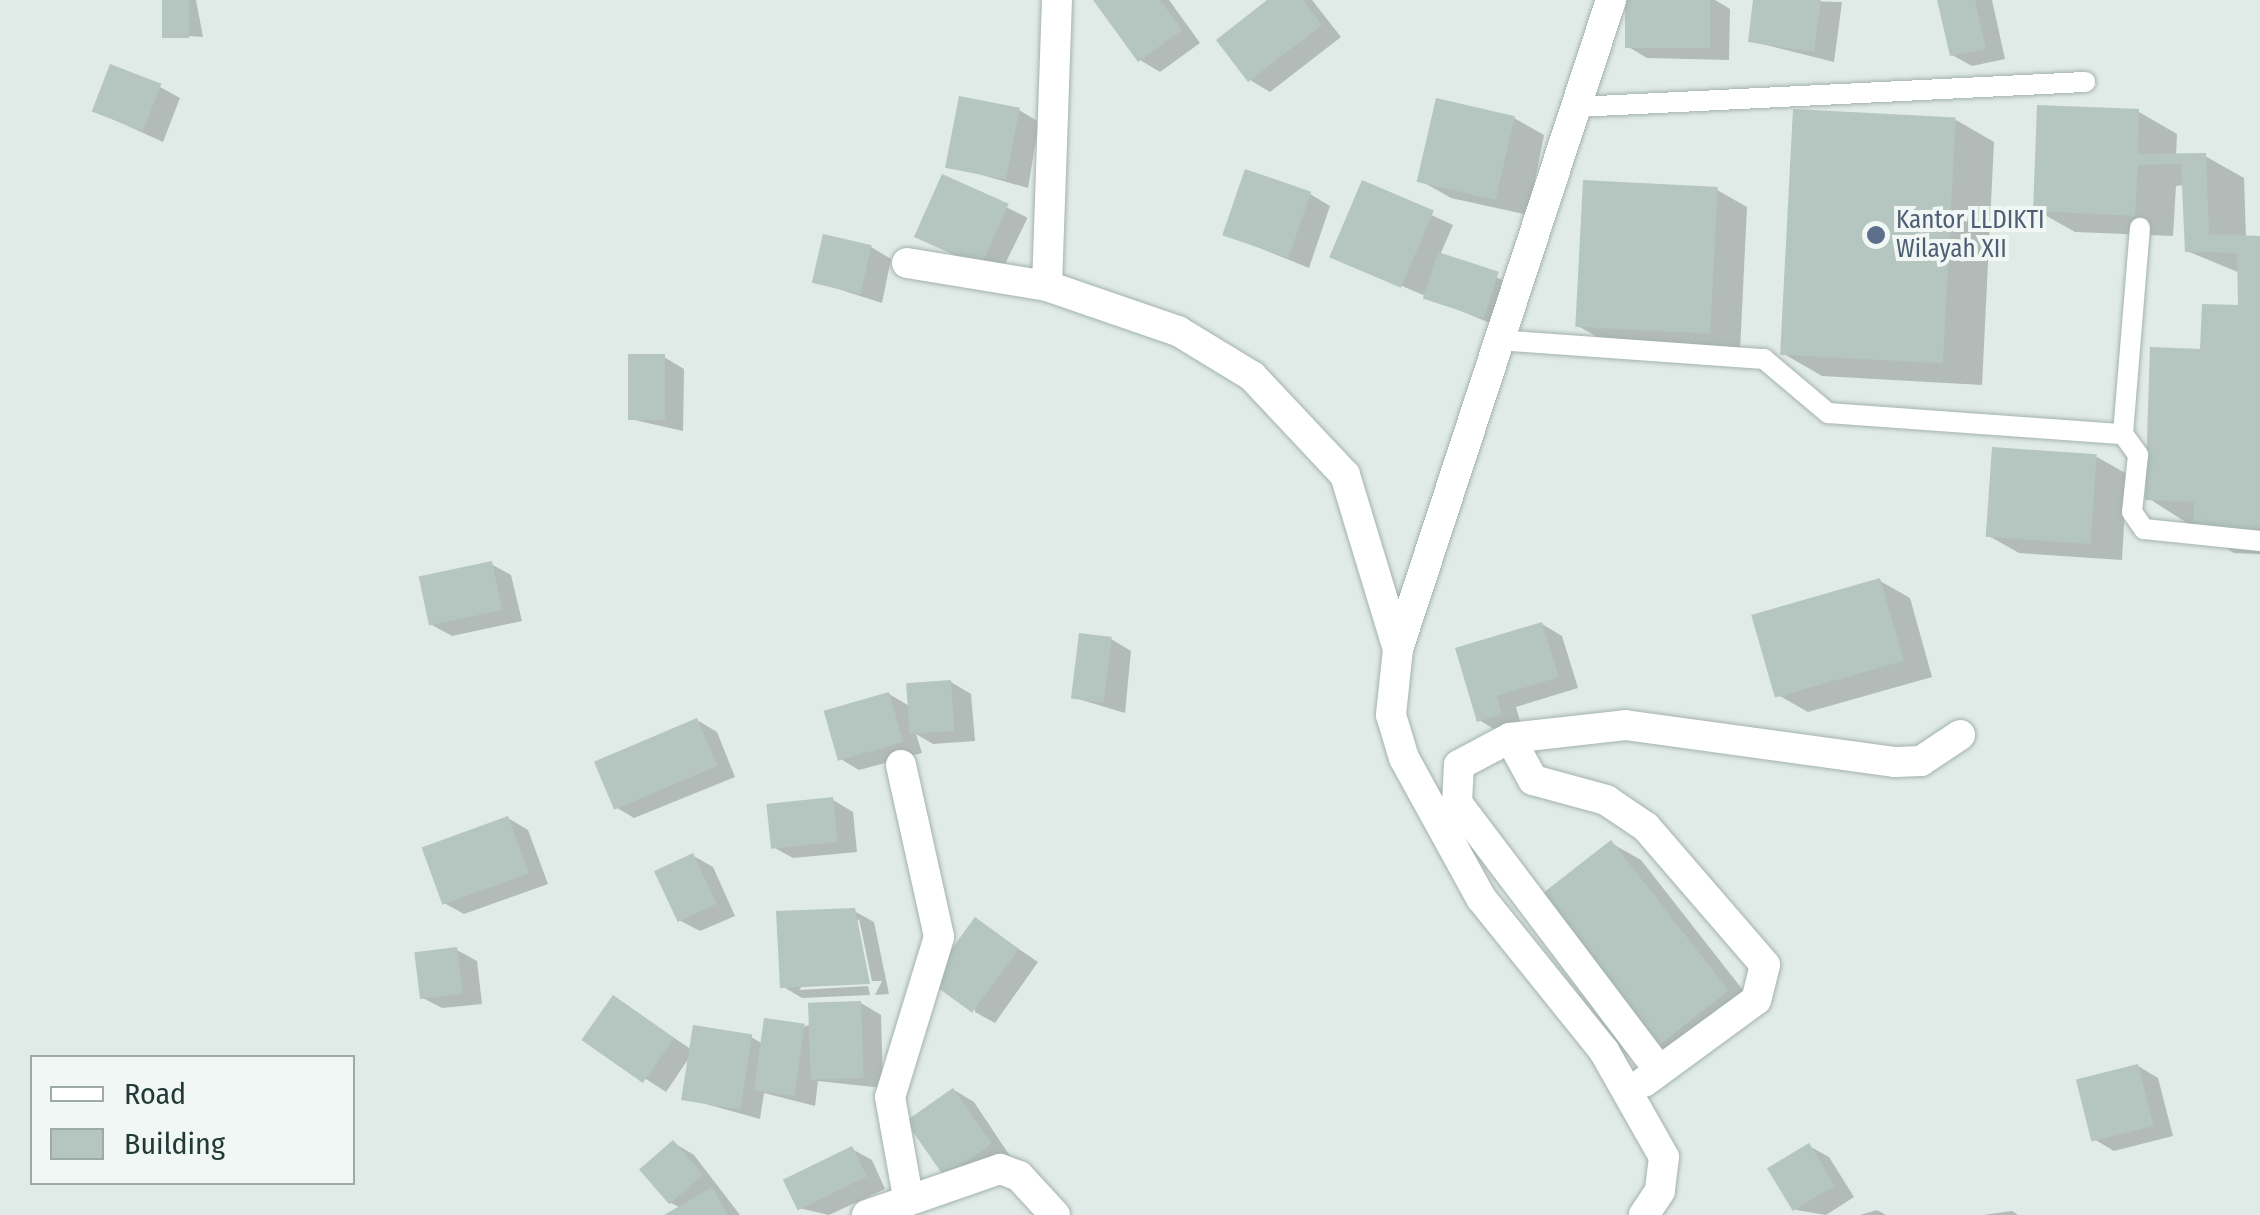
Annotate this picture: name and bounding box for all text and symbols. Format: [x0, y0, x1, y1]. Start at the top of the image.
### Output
place label: Kantor LLDIKTI Wilayah XII [1896, 206, 2045, 265]
marker: Kantor LLDIKTI Wilayah XII [1865, 224, 1887, 246]
legend [30, 1055, 355, 1185]
text: Road [124, 1076, 186, 1112]
text: Building [124, 1126, 225, 1162]

